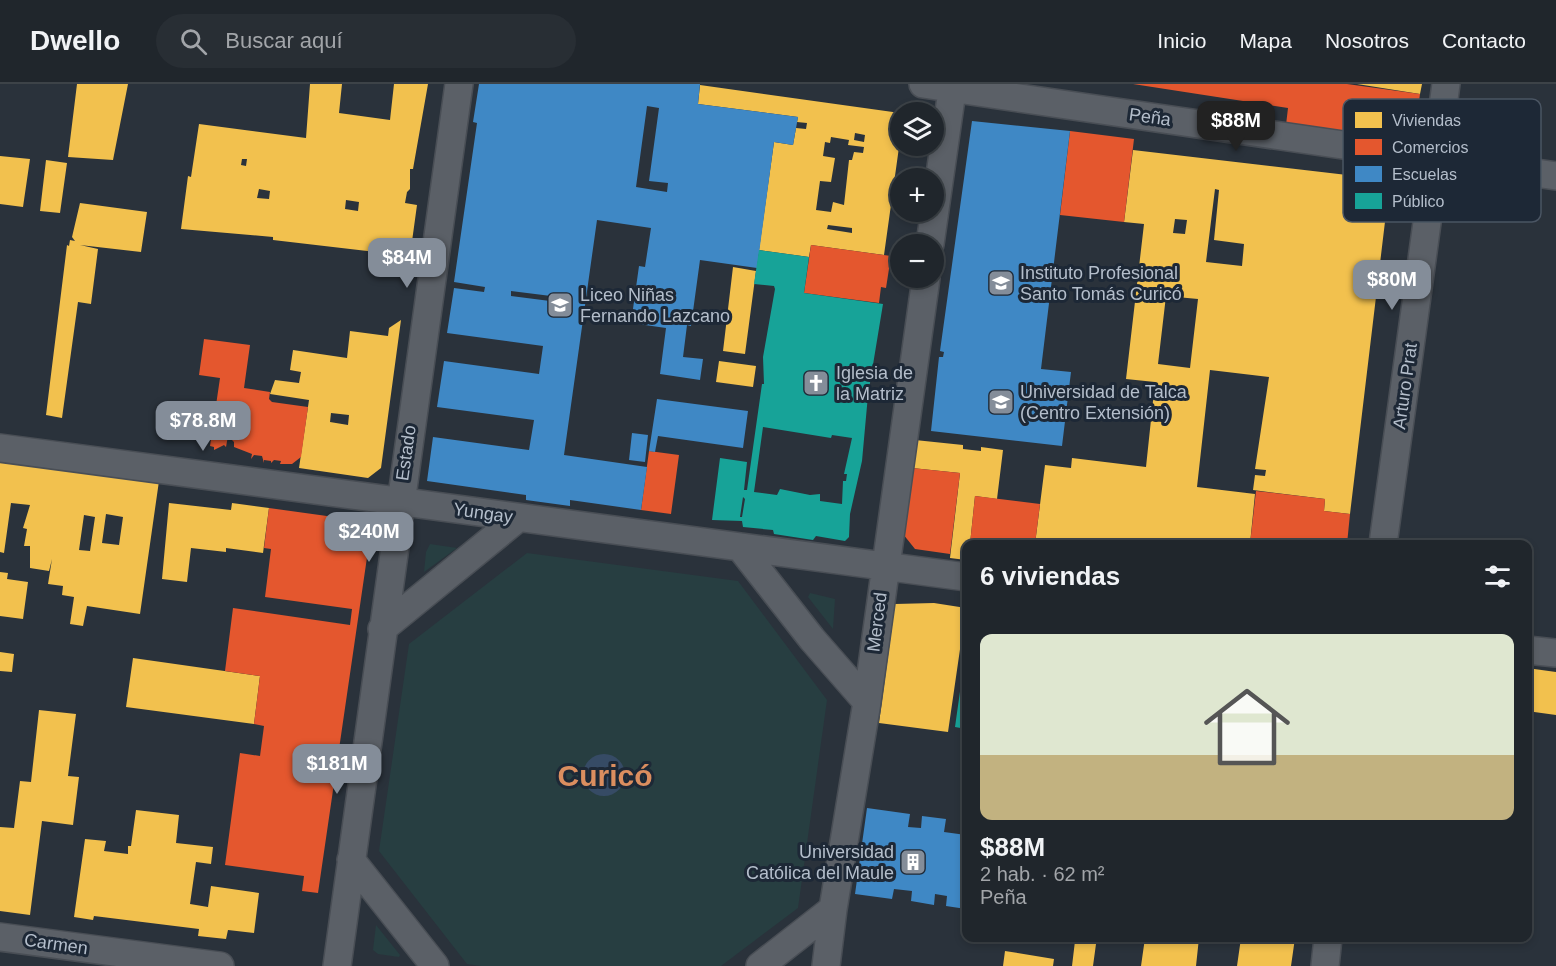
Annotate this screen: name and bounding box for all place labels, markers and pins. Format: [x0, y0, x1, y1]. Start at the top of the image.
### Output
pin: $88M [1200, 101, 1272, 152]
pin: $84M [371, 238, 443, 289]
pin: $80M [1356, 260, 1428, 311]
place label: Instituto Profesional Santo Tomás Curicó [1020, 263, 1182, 304]
school or university icon: Instituto Profesional Santo Tomás Curicó [986, 268, 1016, 298]
place label: Liceo Niñas Fernando Lazcano [580, 285, 730, 326]
school or university icon: Liceo Niñas Fernando Lazcano [545, 290, 575, 320]
place label: Iglesia de la Matriz [836, 363, 913, 404]
church icon: Iglesia de la Matriz [801, 368, 831, 398]
place label: Universidad de Talca (Centro Extensión) [1020, 382, 1188, 423]
school or university icon: Universidad de Talca (Centro Extensión) [986, 387, 1016, 417]
pin: $78.8M [154, 401, 252, 452]
pin: $240M [327, 512, 411, 563]
pin: $181M [295, 744, 379, 795]
place label: Universidad Católica del Maule [746, 842, 894, 883]
building icon: Universidad Católica del Maule [898, 847, 928, 877]

